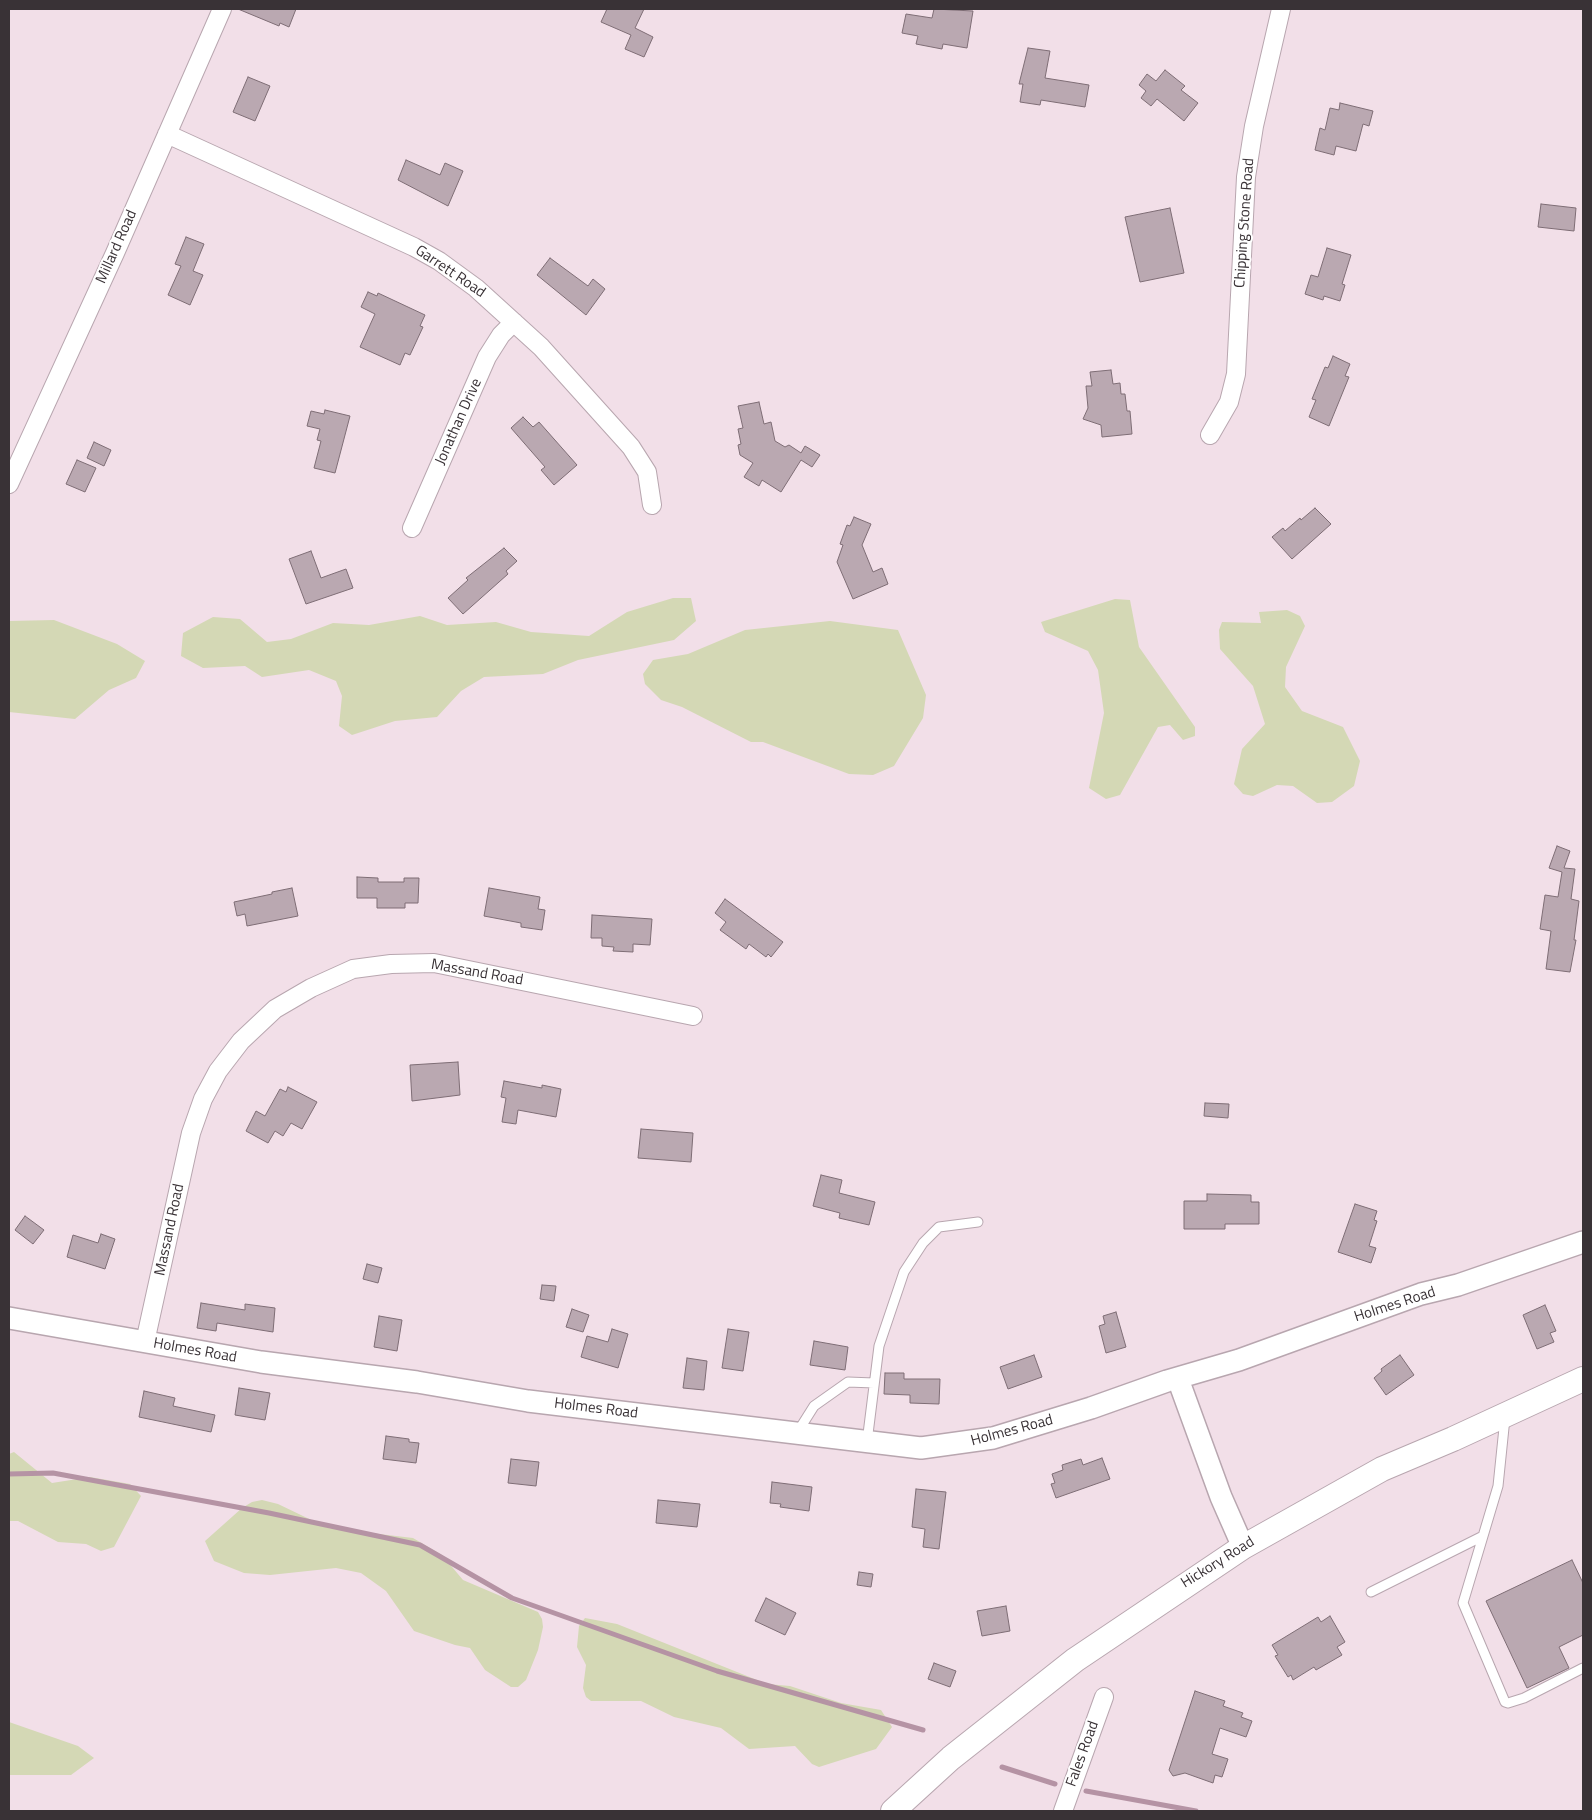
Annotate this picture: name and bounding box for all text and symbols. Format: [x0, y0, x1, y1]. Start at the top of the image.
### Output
street label: Chipping Stone Road [1231, 157, 1259, 289]
street label: Millard Road [93, 207, 141, 287]
street label: Garrett Road [411, 242, 489, 302]
street label: Jonathan Drive [432, 376, 486, 468]
street label: Massand Road [429, 956, 525, 990]
street label: Massand Road [151, 1182, 189, 1278]
street label: Holmes Road [1352, 1283, 1438, 1327]
street label: Holmes Road [152, 1335, 238, 1367]
street label: Holmes Road [553, 1395, 639, 1423]
street label: Holmes Road [969, 1411, 1055, 1451]
street label: Hickory Road [1178, 1533, 1258, 1593]
street label: Fales Road [1063, 1719, 1103, 1789]

